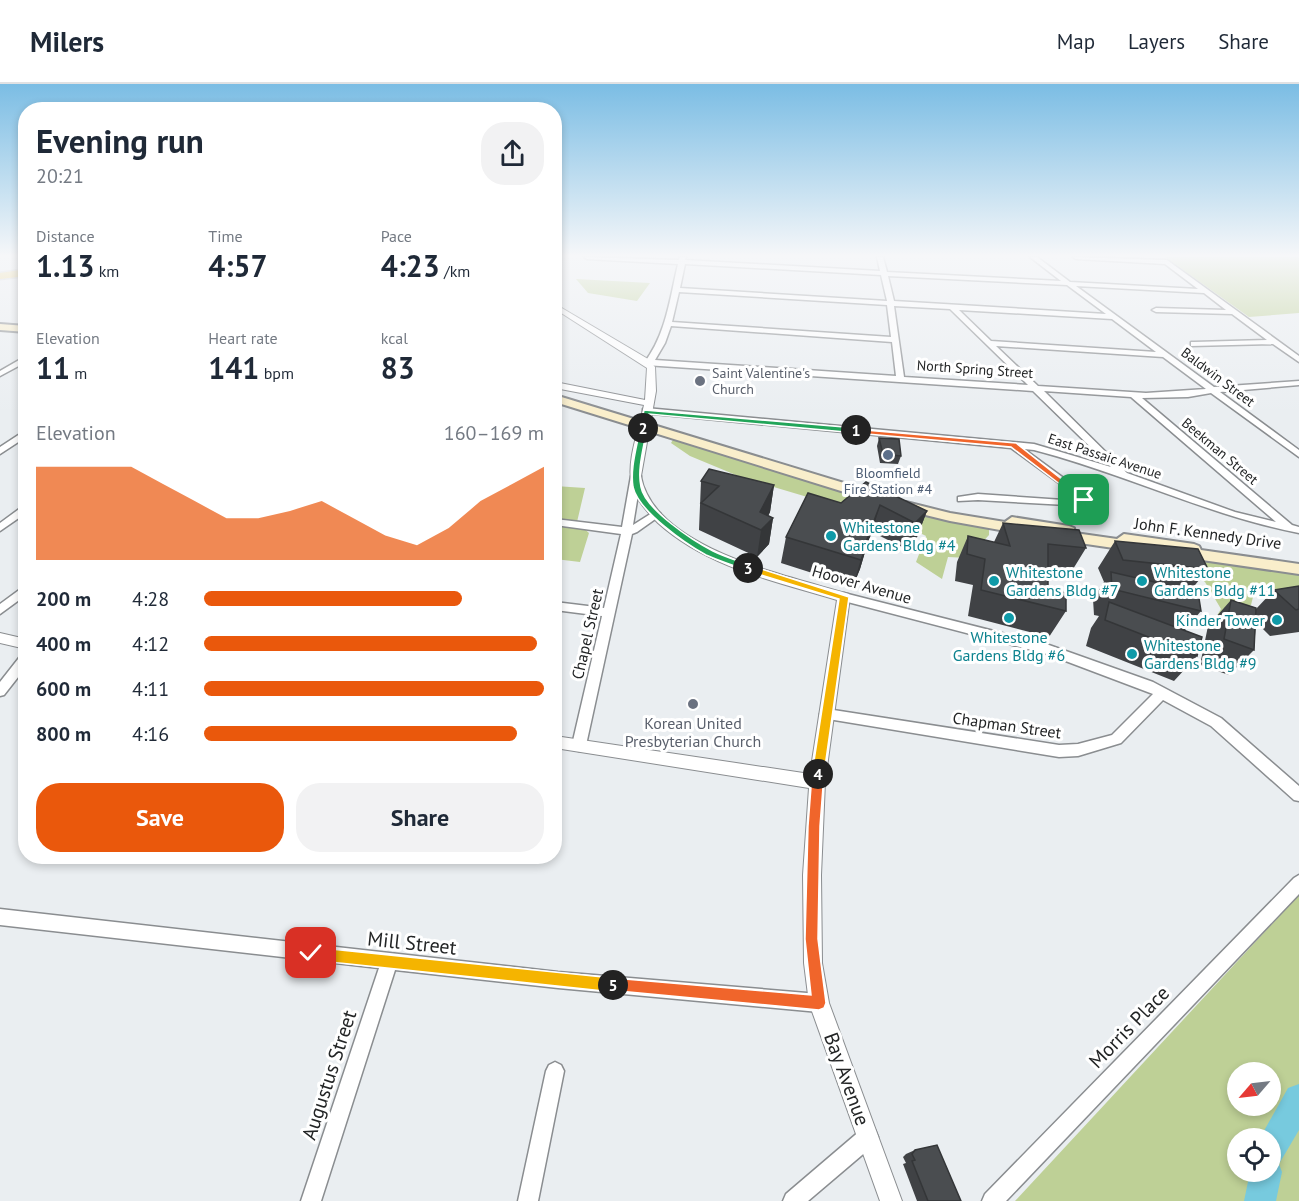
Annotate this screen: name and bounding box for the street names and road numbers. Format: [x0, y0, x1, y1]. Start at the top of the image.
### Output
street label: Baldwin Street [1177, 343, 1259, 411]
street label: North Spring Street [916, 356, 1034, 382]
street label: Beekman Street [1178, 414, 1262, 488]
street label: East Passaic Avenue [1046, 429, 1164, 483]
street label: John F. Kennedy Drive [1132, 513, 1283, 553]
street label: Hoover Avenue [810, 560, 914, 608]
street label: Chapel Street [567, 586, 607, 681]
street label: Chapman Street [951, 707, 1063, 743]
street label: Mill Street [366, 925, 458, 961]
street label: Morris Place [1083, 980, 1175, 1074]
street label: Augustus Street [296, 1007, 362, 1143]
street label: Bay Avenue [818, 1029, 876, 1129]

